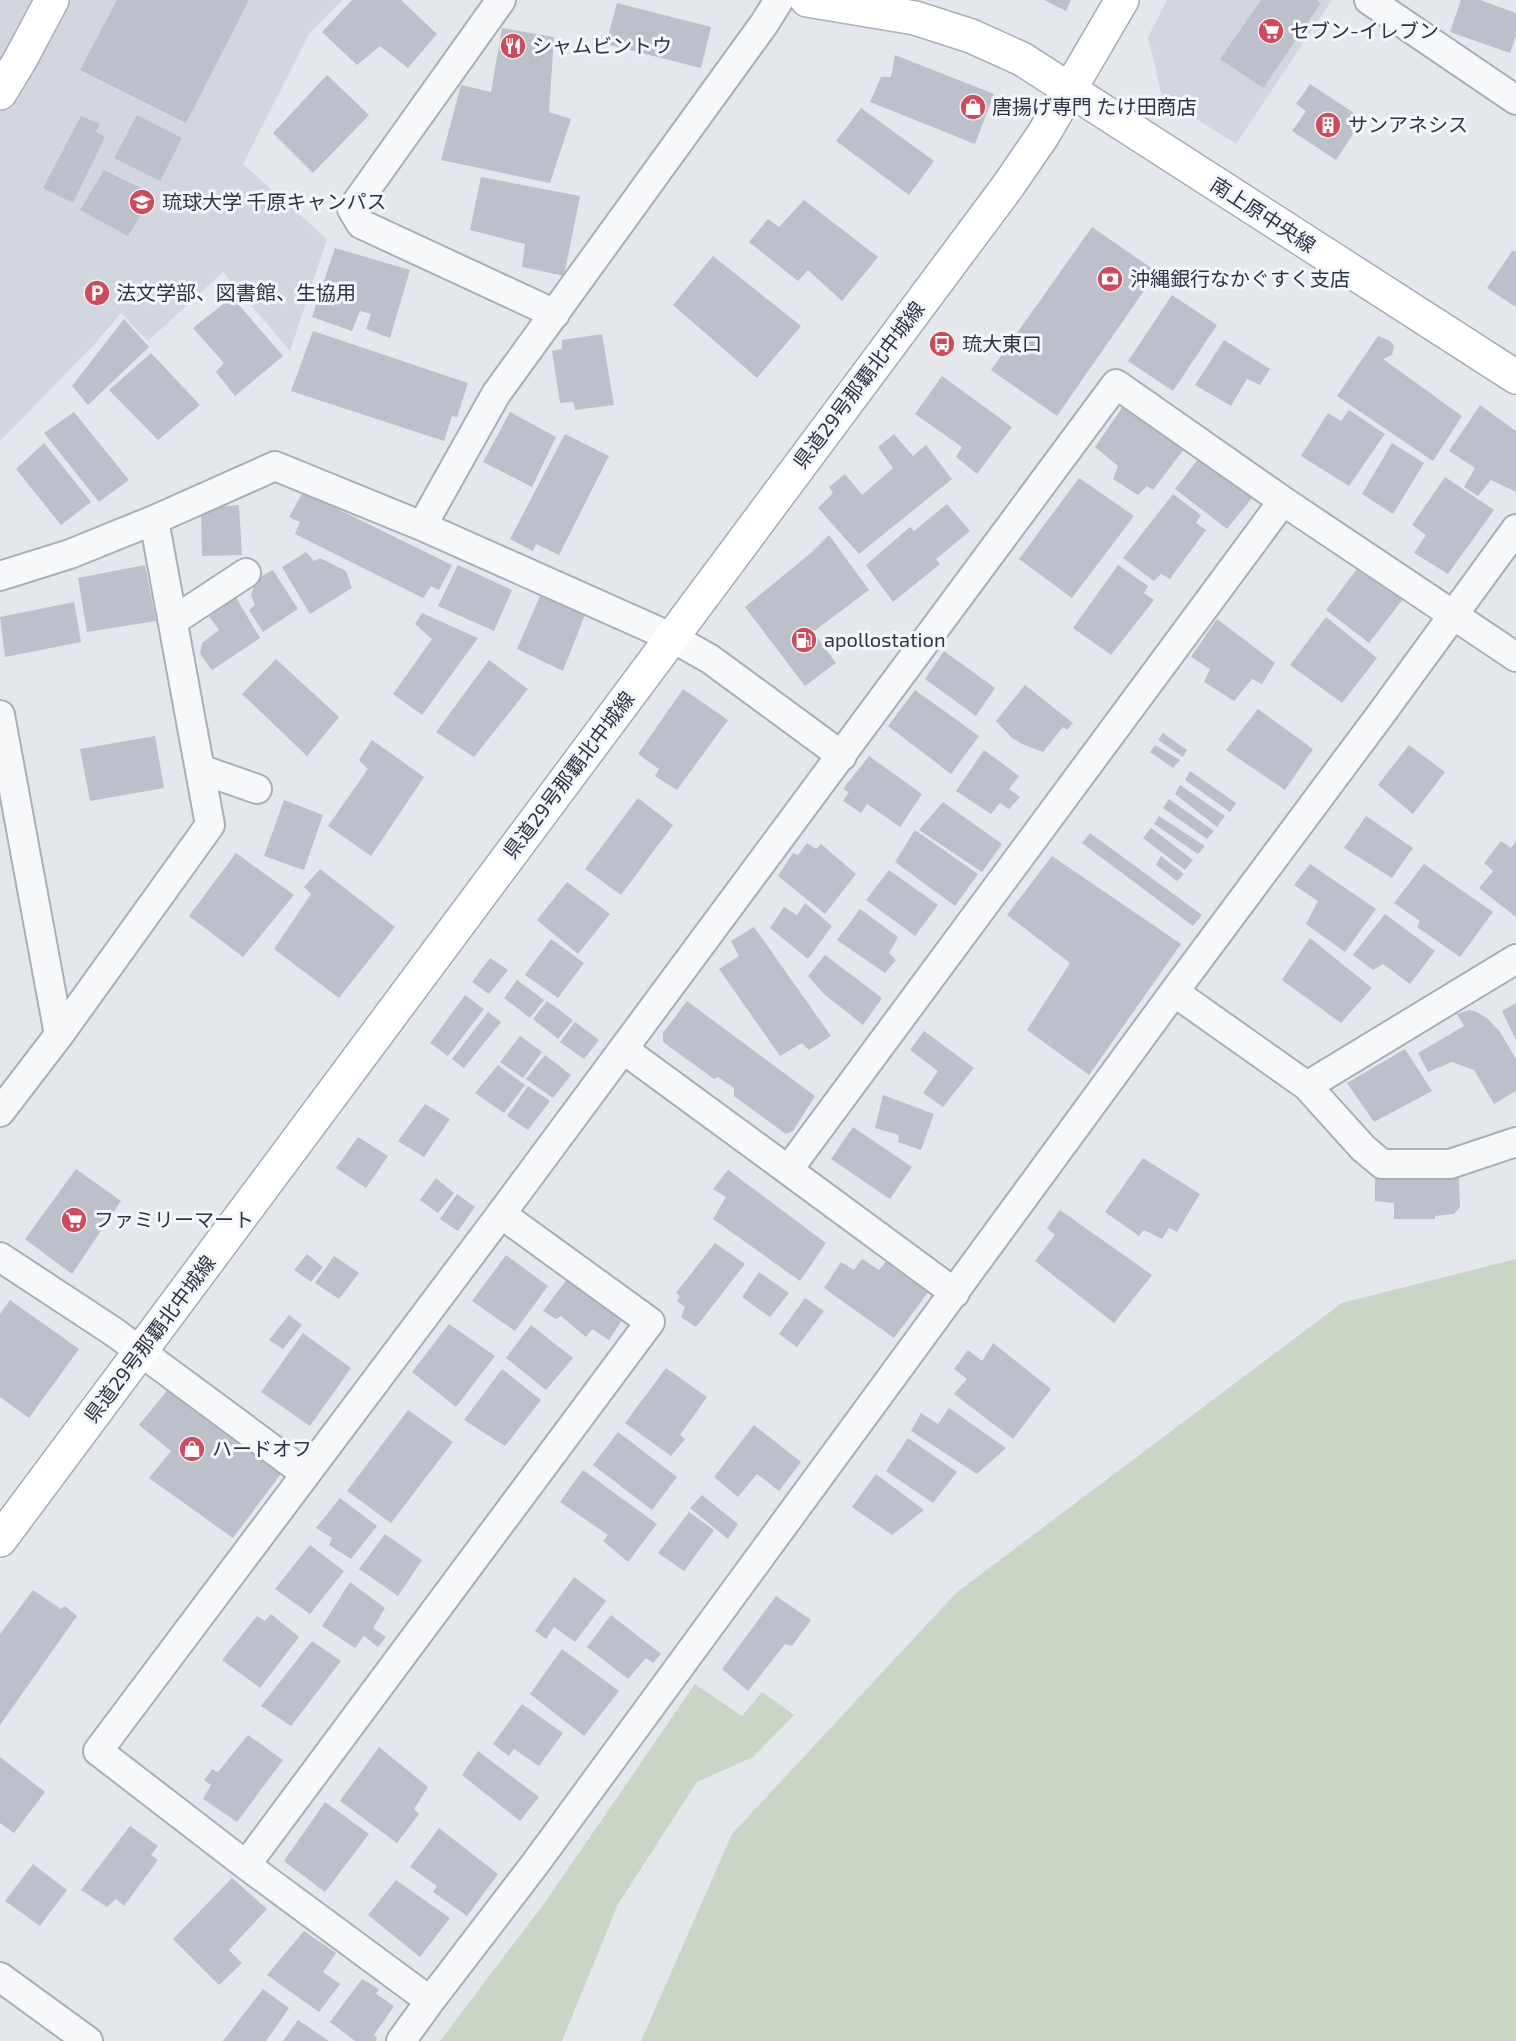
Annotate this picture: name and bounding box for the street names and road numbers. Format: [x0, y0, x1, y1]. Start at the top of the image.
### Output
street label: 南上原中央線 [1207, 171, 1320, 257]
street label: 県道29号那覇北中城線 [788, 296, 929, 473]
street label: 県道29号那覇北中城線 [498, 686, 639, 863]
street label: 県道29号那覇北中城線 [79, 1250, 220, 1427]

